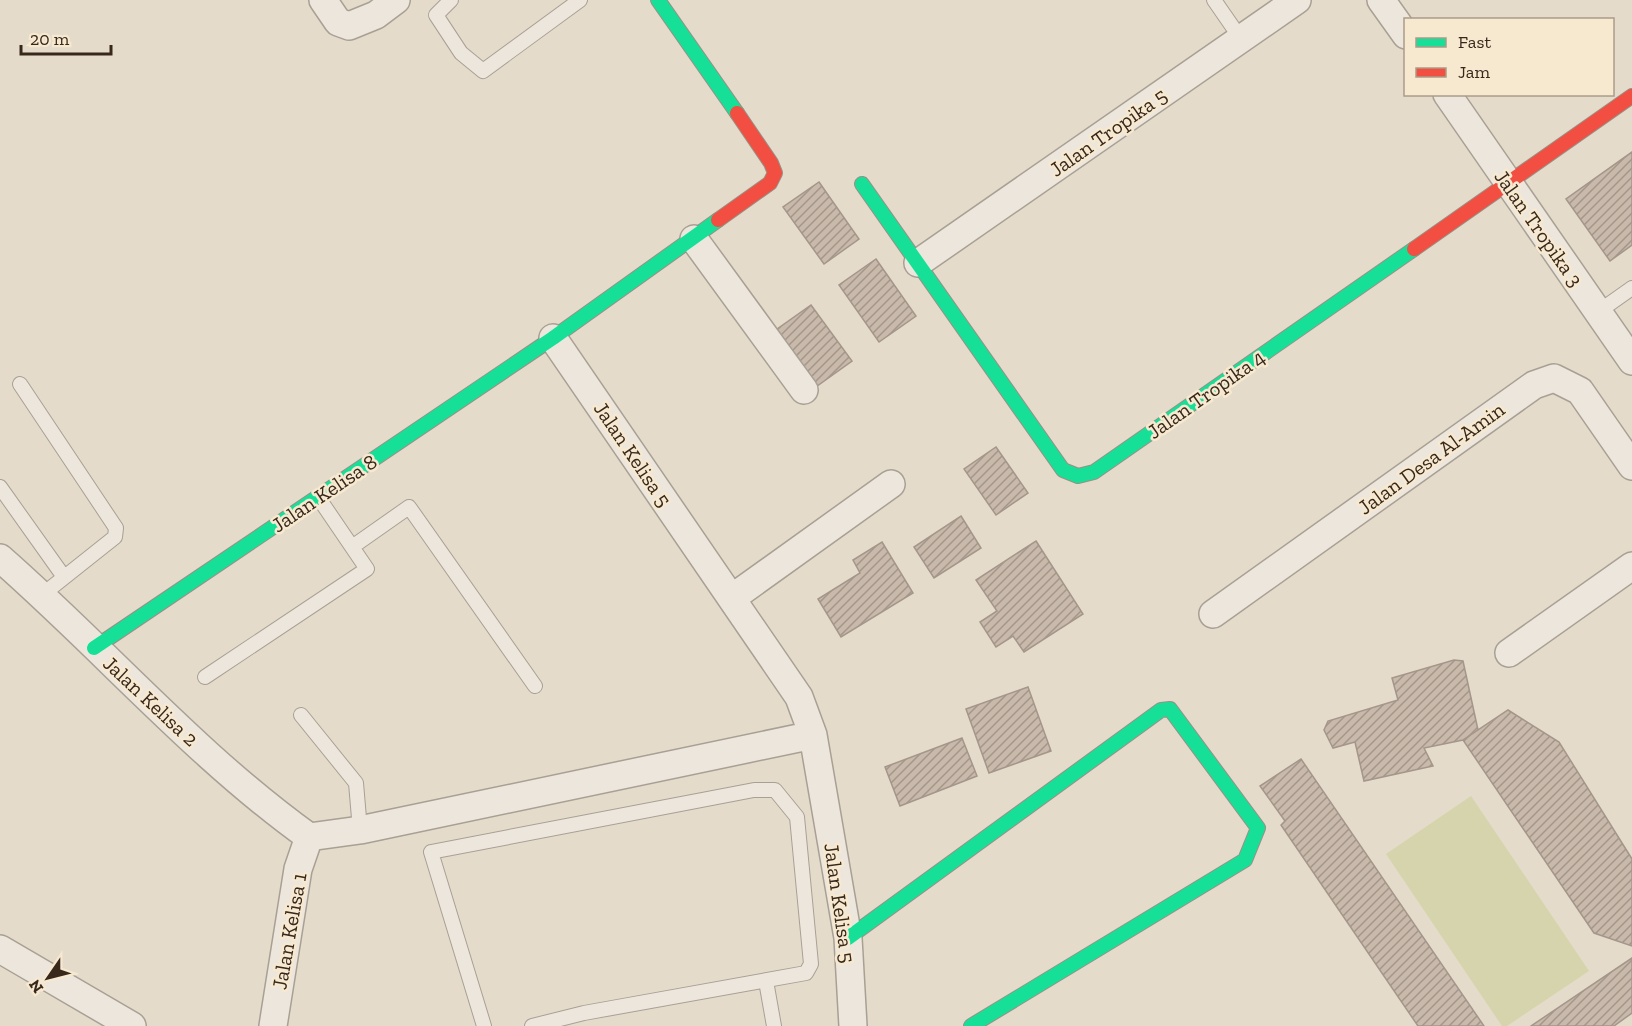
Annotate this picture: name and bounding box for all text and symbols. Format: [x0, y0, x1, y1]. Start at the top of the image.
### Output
scale bar [21, 18, 111, 56]
legend [1404, 18, 1614, 96]
text: 20 m [30, 28, 70, 50]
text: Fast [1458, 31, 1491, 53]
text: Jam [1458, 61, 1490, 83]
street label: Jalan Tropika 5 [1044, 82, 1172, 182]
street label: Jalan Tropika 3 [1489, 165, 1589, 291]
street label: Jalan Tropika 4 [1142, 344, 1270, 444]
street label: Jalan Desa Al-Amin [1353, 396, 1509, 520]
street label: Jalan Kelisa 5 [589, 397, 677, 511]
street label: Jalan Kelisa 8 [267, 449, 381, 537]
street label: Jalan Kelisa 2 [98, 651, 204, 751]
street label: Jalan Kelisa 5 [819, 841, 861, 965]
street label: Jalan Kelisa 1 [266, 871, 312, 991]
north arrow [18, 948, 78, 1008]
text: N [25, 976, 47, 997]

